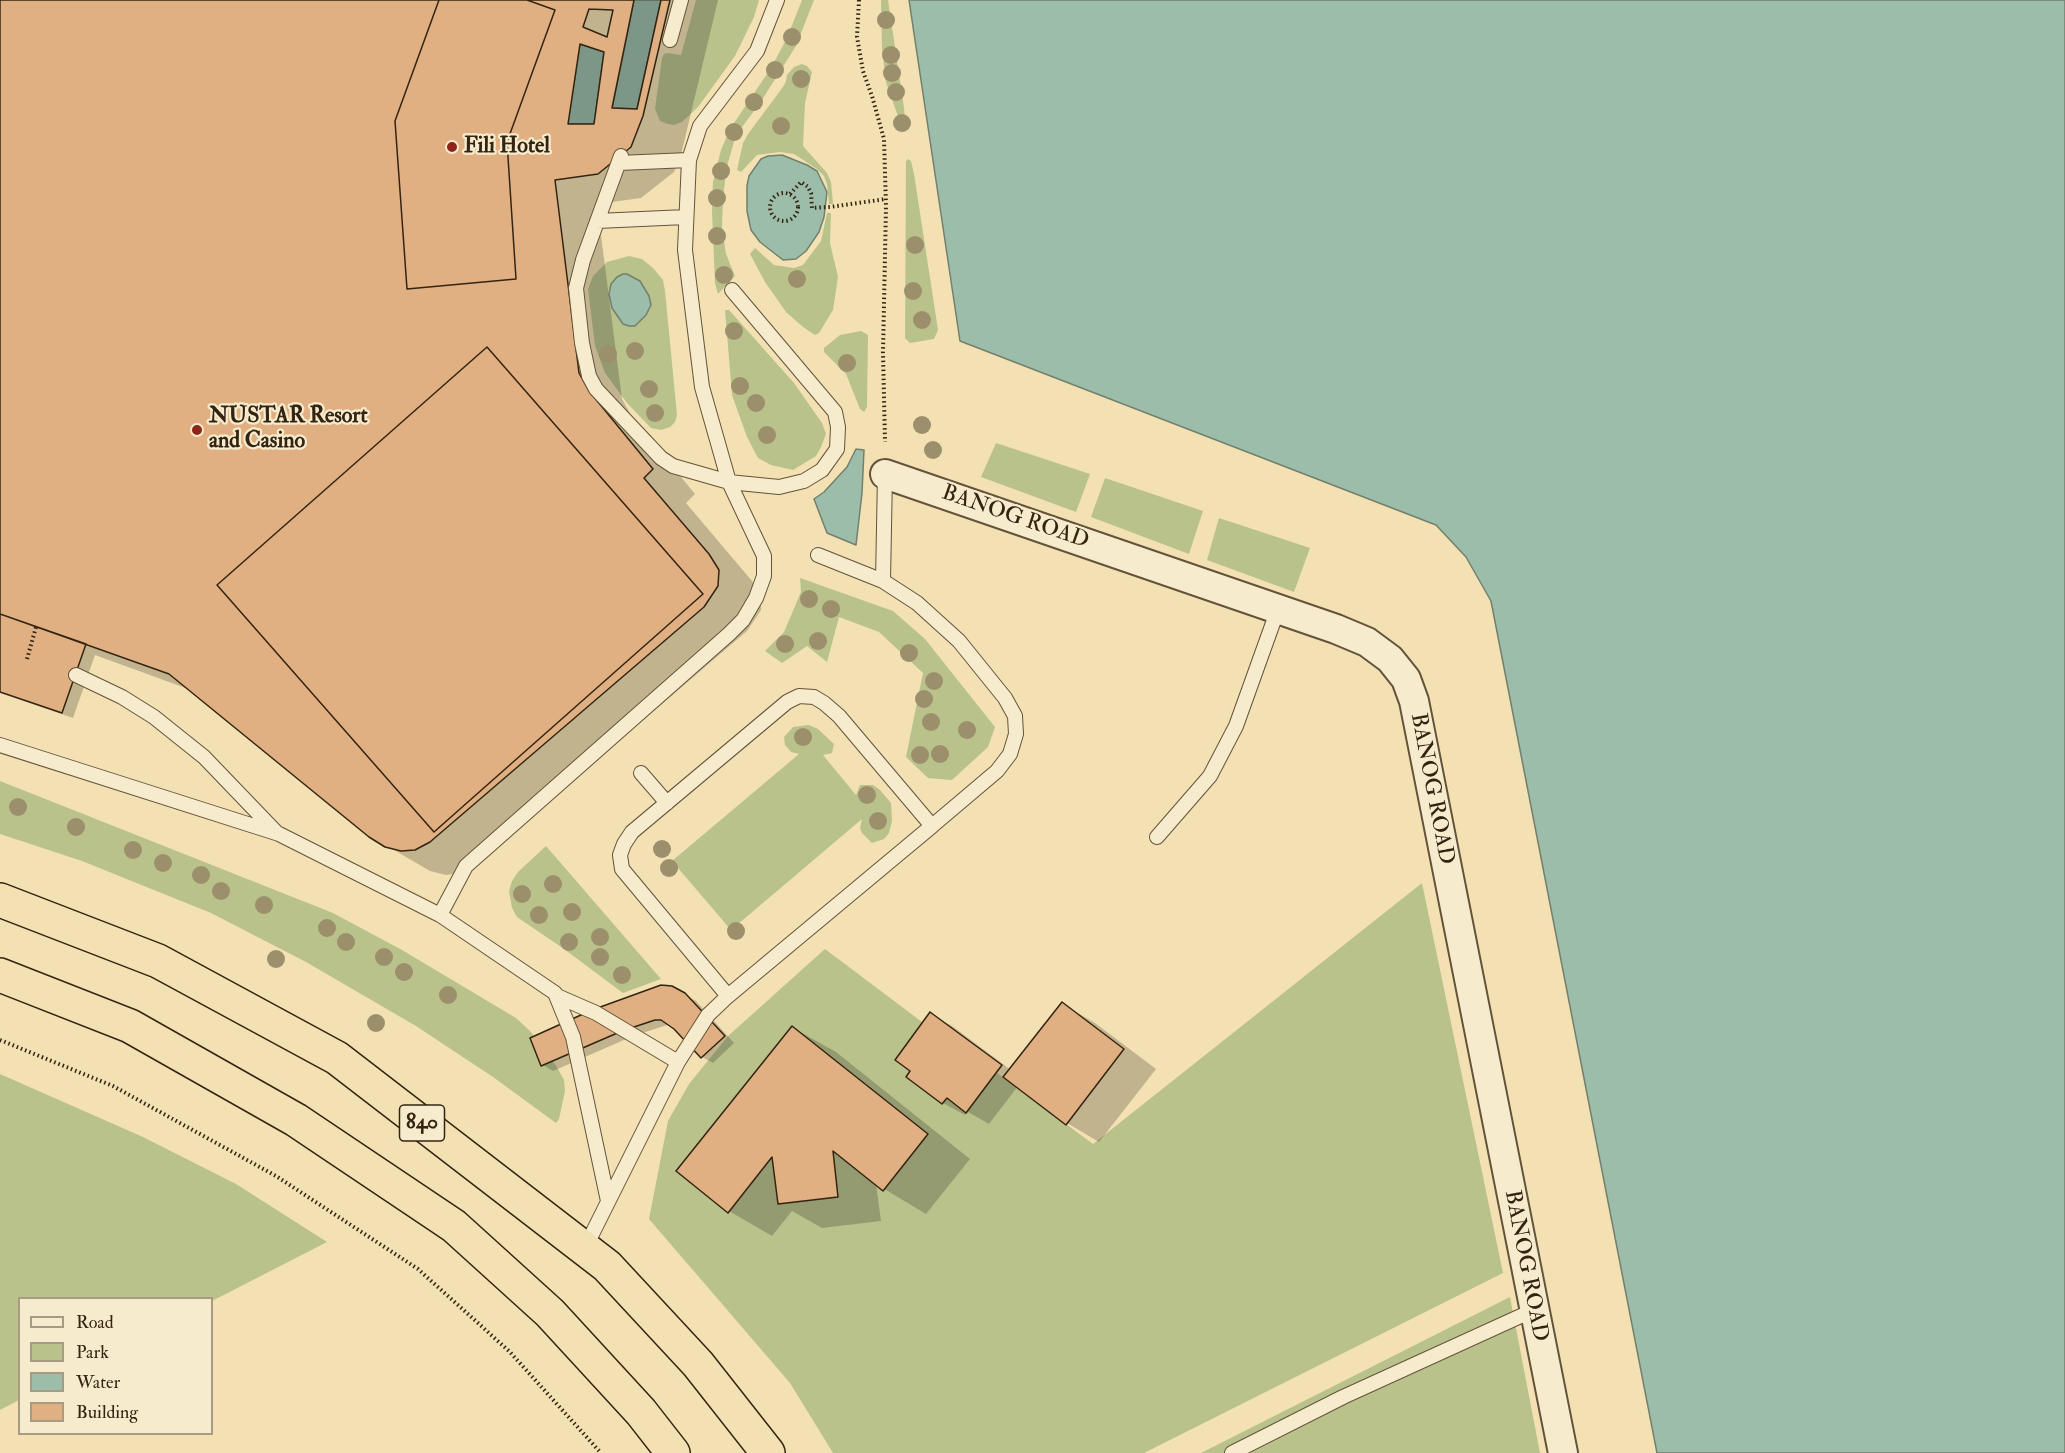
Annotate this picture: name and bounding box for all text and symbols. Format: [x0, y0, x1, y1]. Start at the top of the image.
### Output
place label: Fili Hotel [464, 134, 550, 160]
marker: Fili Hotel [445, 140, 459, 154]
place label: NUSTAR Resort and Casino [209, 404, 368, 456]
marker: NUSTAR Resort and Casino [190, 423, 204, 437]
street label: BANOG ROAD [938, 481, 1092, 555]
street label: BANOG ROAD [1403, 711, 1459, 867]
road number: 840 [400, 1105, 444, 1141]
street label: BANOG ROAD [1497, 1188, 1553, 1344]
legend [18, 1297, 213, 1435]
text: Road [76, 1311, 114, 1334]
text: Park [76, 1341, 109, 1364]
text: Water [76, 1371, 120, 1394]
text: Building [76, 1401, 138, 1424]

